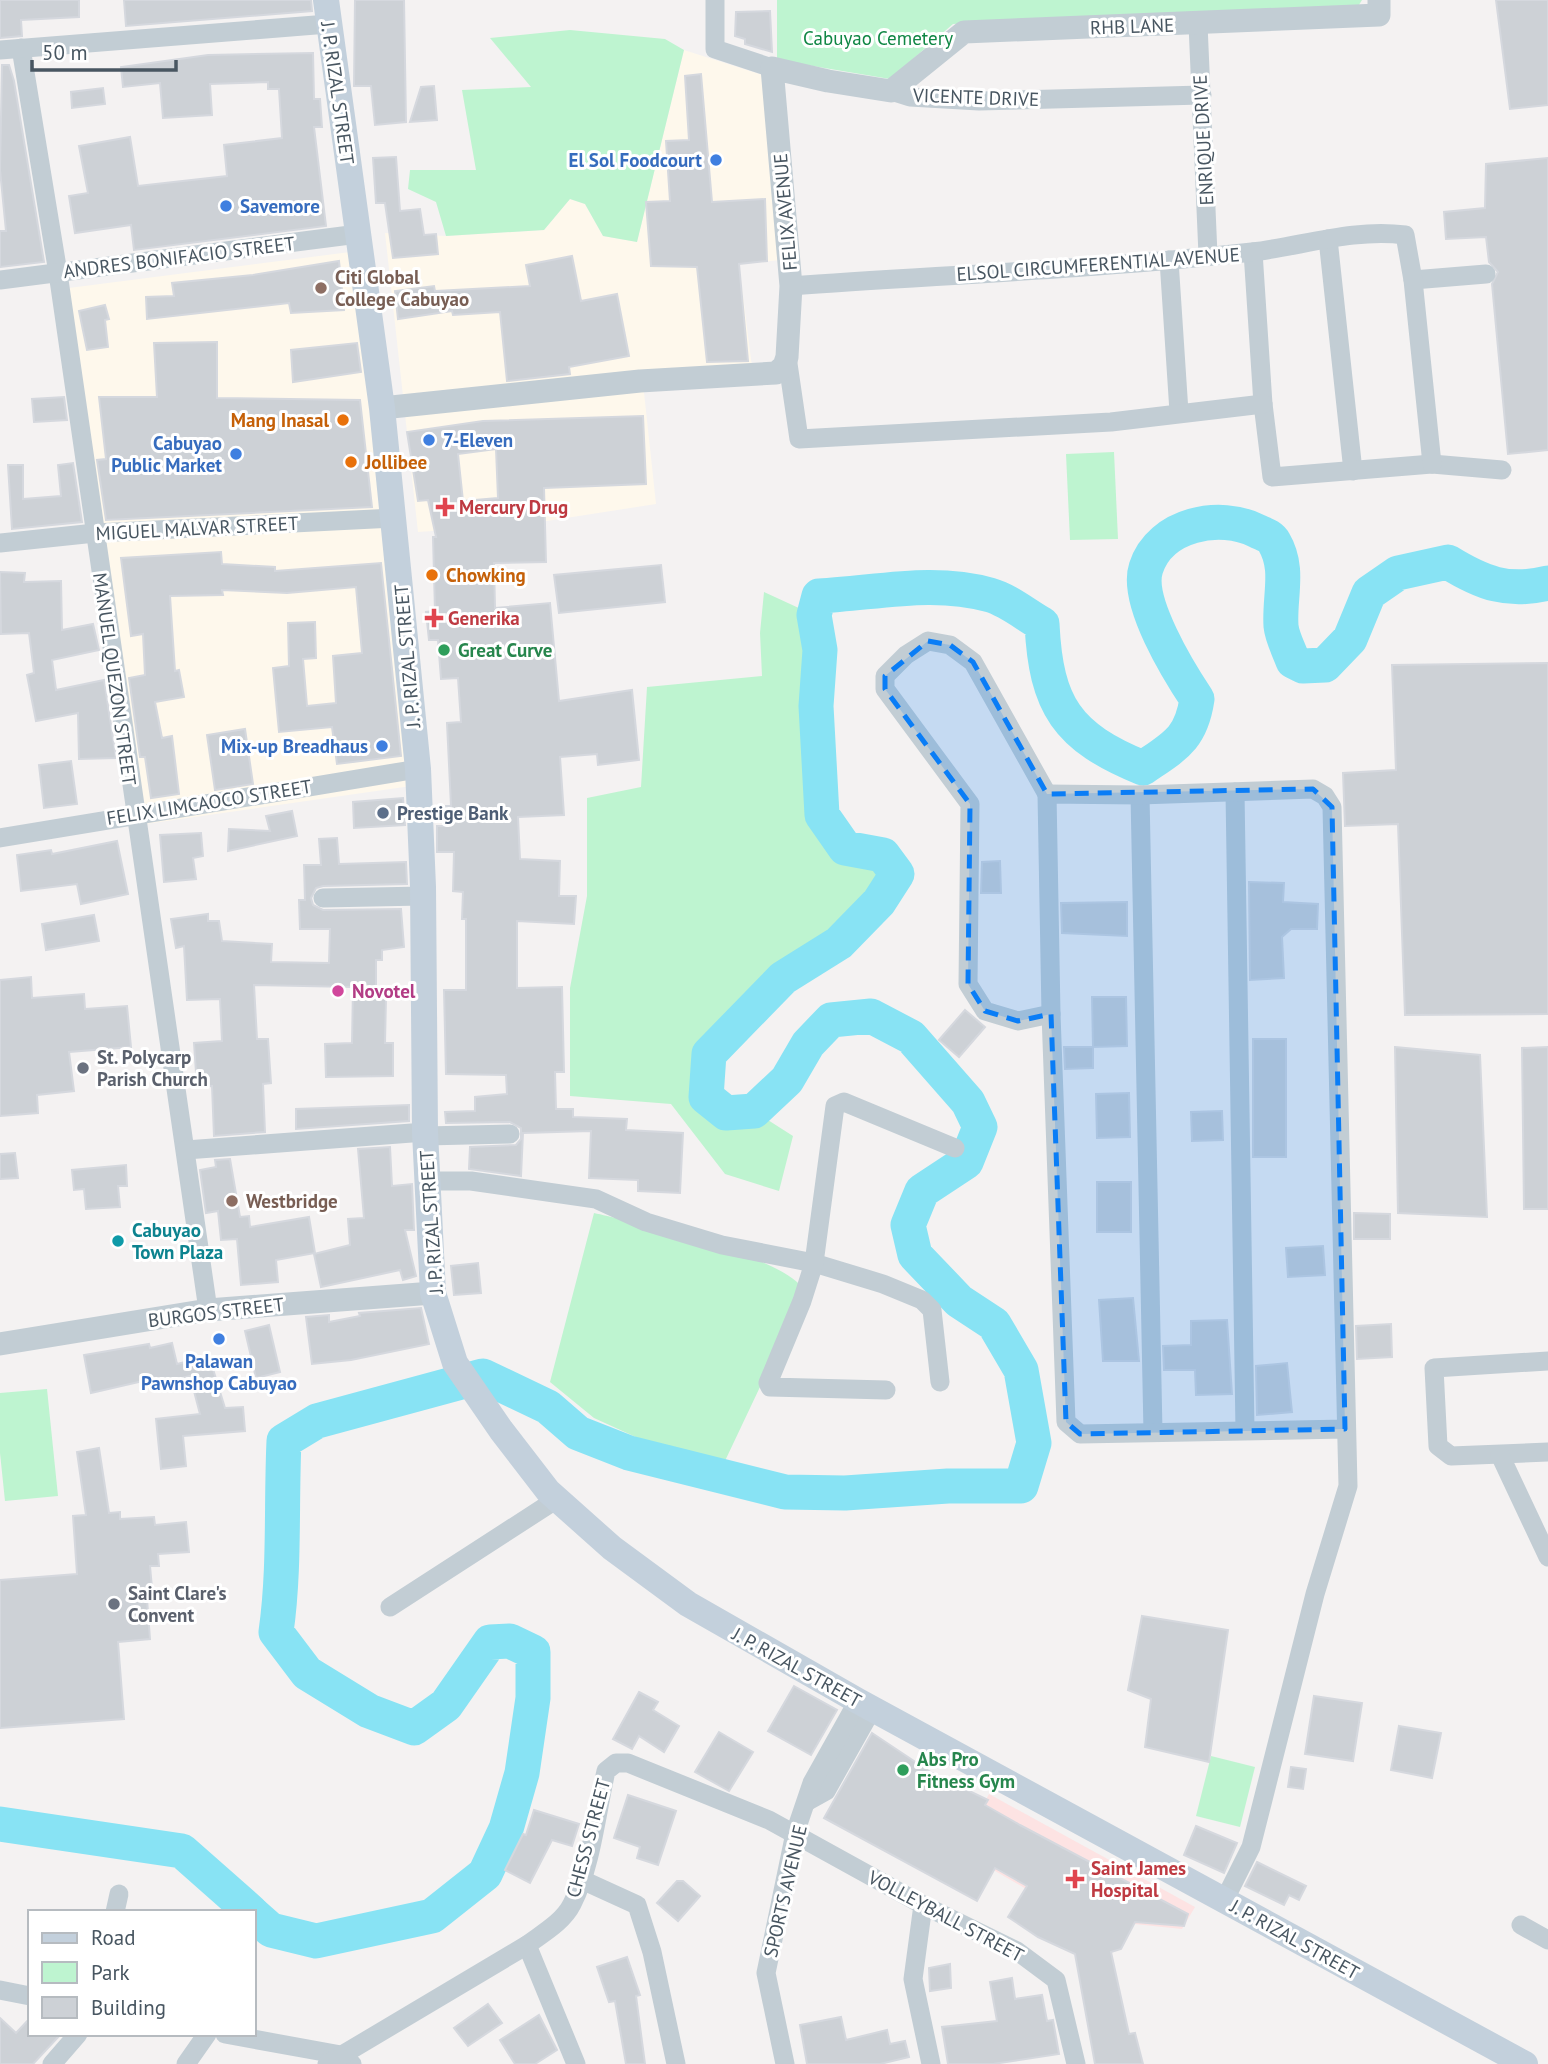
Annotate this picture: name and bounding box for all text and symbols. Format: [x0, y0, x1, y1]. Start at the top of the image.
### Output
street label: RHB LANE [1089, 13, 1175, 39]
street label: J. P. RIZAL STREET [316, 19, 360, 166]
park label: Cabuyao Cemetery [803, 26, 953, 50]
scale bar [32, 28, 175, 72]
text: 50 m [42, 39, 88, 66]
street label: ENRIQUE DRIVE [1188, 74, 1218, 206]
street label: VICENTE DRIVE [912, 83, 1039, 111]
place label: El Sol Foodcourt [569, 148, 702, 172]
marker: El Sol Foodcourt [708, 152, 724, 168]
street label: FELIX AVENUE [768, 152, 802, 272]
place label: Savemore [240, 194, 320, 218]
marker: Savemore [218, 198, 234, 214]
street label: ANDRES BONIFACIO STREET [62, 231, 297, 283]
street label: ELSOL CIRCUMFERENTIAL AVENUE [956, 242, 1240, 286]
place label: Citi Global College Cabuyao [335, 265, 469, 311]
marker: Citi Global College Cabuyao [313, 280, 329, 296]
place label: Mang Inasal [231, 408, 329, 432]
marker: Mang Inasal [335, 412, 351, 428]
place label: 7-Eleven [443, 428, 513, 452]
place label: Cabuyao Public Market [111, 431, 222, 477]
marker: 7-Eleven [421, 432, 437, 448]
marker: Cabuyao Public Market [228, 446, 244, 462]
place label: Jollibee [364, 450, 427, 474]
marker: Jollibee [343, 454, 359, 470]
place label: Mercury Drug [459, 495, 568, 519]
marker: Mercury Drug [437, 499, 453, 515]
street label: MIGUEL MALVAR STREET [95, 511, 300, 545]
place label: Chowking [446, 563, 526, 587]
marker: Chowking [424, 567, 440, 583]
street label: MANUEL QUEZON STREET [88, 571, 142, 787]
street label: J. P. RIZAL STREET [389, 583, 425, 730]
place label: Generika [448, 606, 520, 630]
marker: Generika [426, 610, 442, 626]
place label: Great Curve [458, 638, 552, 662]
marker: Great Curve [436, 642, 452, 658]
place label: Mix-up Breadhaus [221, 734, 368, 758]
marker: Mix-up Breadhaus [374, 738, 390, 754]
street label: FELIX LIMCAOCO STREET [105, 774, 314, 830]
place label: Prestige Bank [397, 801, 509, 825]
marker: Prestige Bank [375, 805, 391, 821]
place label: Novotel [352, 979, 416, 1003]
marker: Novotel [330, 983, 346, 999]
place label: St. Polycarp Parish Church [97, 1045, 208, 1091]
marker: St. Polycarp Parish Church [75, 1060, 91, 1076]
street label: J. P. RIZAL STREET [414, 1149, 448, 1296]
place label: Westbridge [246, 1189, 338, 1213]
marker: Westbridge [224, 1193, 240, 1209]
place label: Cabuyao Town Plaza [132, 1218, 223, 1264]
marker: Cabuyao Town Plaza [110, 1233, 126, 1249]
street label: BURGOS STREET [147, 1292, 286, 1332]
marker: Palawan Pawnshop Cabuyao [211, 1331, 227, 1347]
place label: Palawan Pawnshop Cabuyao [141, 1349, 297, 1395]
place label: Saint Clare's Convent [128, 1581, 227, 1627]
marker: Saint Clare's Convent [106, 1596, 122, 1612]
street label: J. P. RIZAL STREET [727, 1621, 866, 1713]
place label: Abs Pro Fitness Gym [917, 1747, 1015, 1793]
marker: Abs Pro Fitness Gym [895, 1762, 911, 1778]
street label: CHESS STREET [561, 1776, 615, 1900]
street label: SPORTS AVENUE [758, 1822, 812, 1960]
place label: Saint James Hospital [1091, 1856, 1186, 1902]
street label: VOLLEYBALL STREET [863, 1864, 1028, 1967]
marker: Saint James Hospital [1065, 1869, 1085, 1889]
street label: J. P. RIZAL STREET [1225, 1893, 1364, 1985]
legend [28, 1910, 256, 2036]
text: Road [91, 1924, 135, 1951]
text: Park [91, 1959, 130, 1986]
text: Building [91, 1994, 166, 2021]

